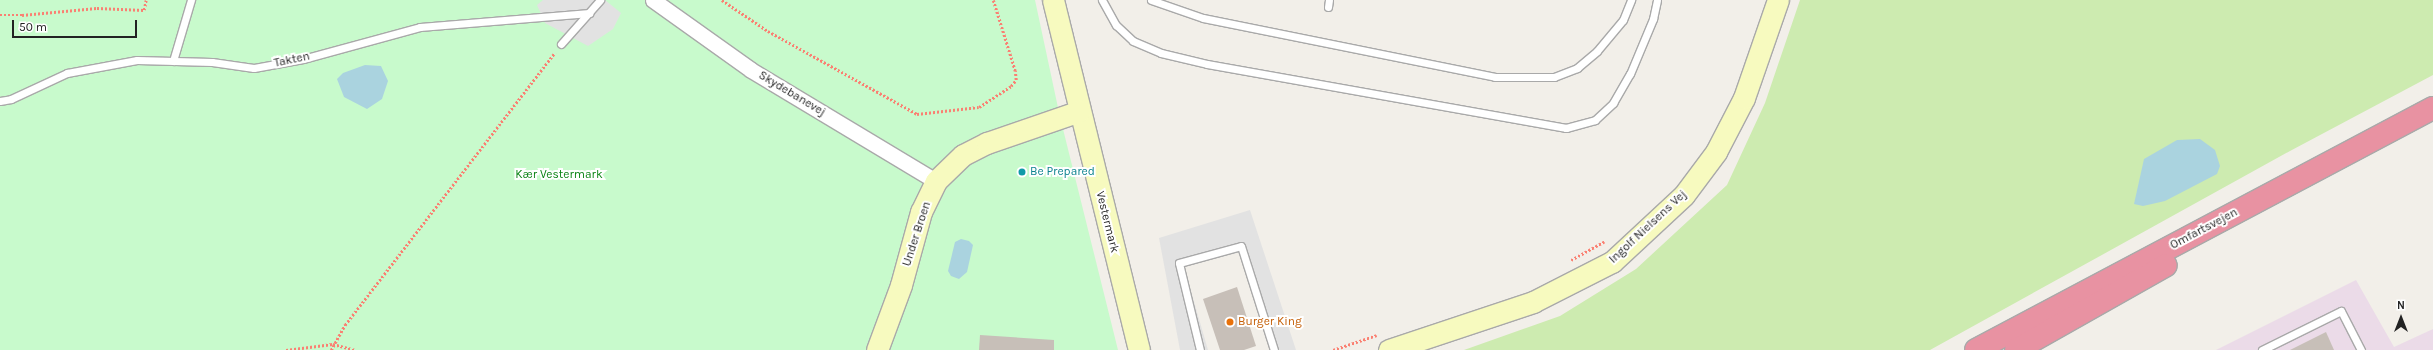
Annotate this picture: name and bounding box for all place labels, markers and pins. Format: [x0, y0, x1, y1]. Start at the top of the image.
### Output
place label: Be Prepared [1030, 165, 1095, 179]
marker: Be Prepared [1017, 167, 1027, 177]
place label: Burger King [1238, 315, 1302, 329]
marker: Burger King [1225, 317, 1235, 327]

